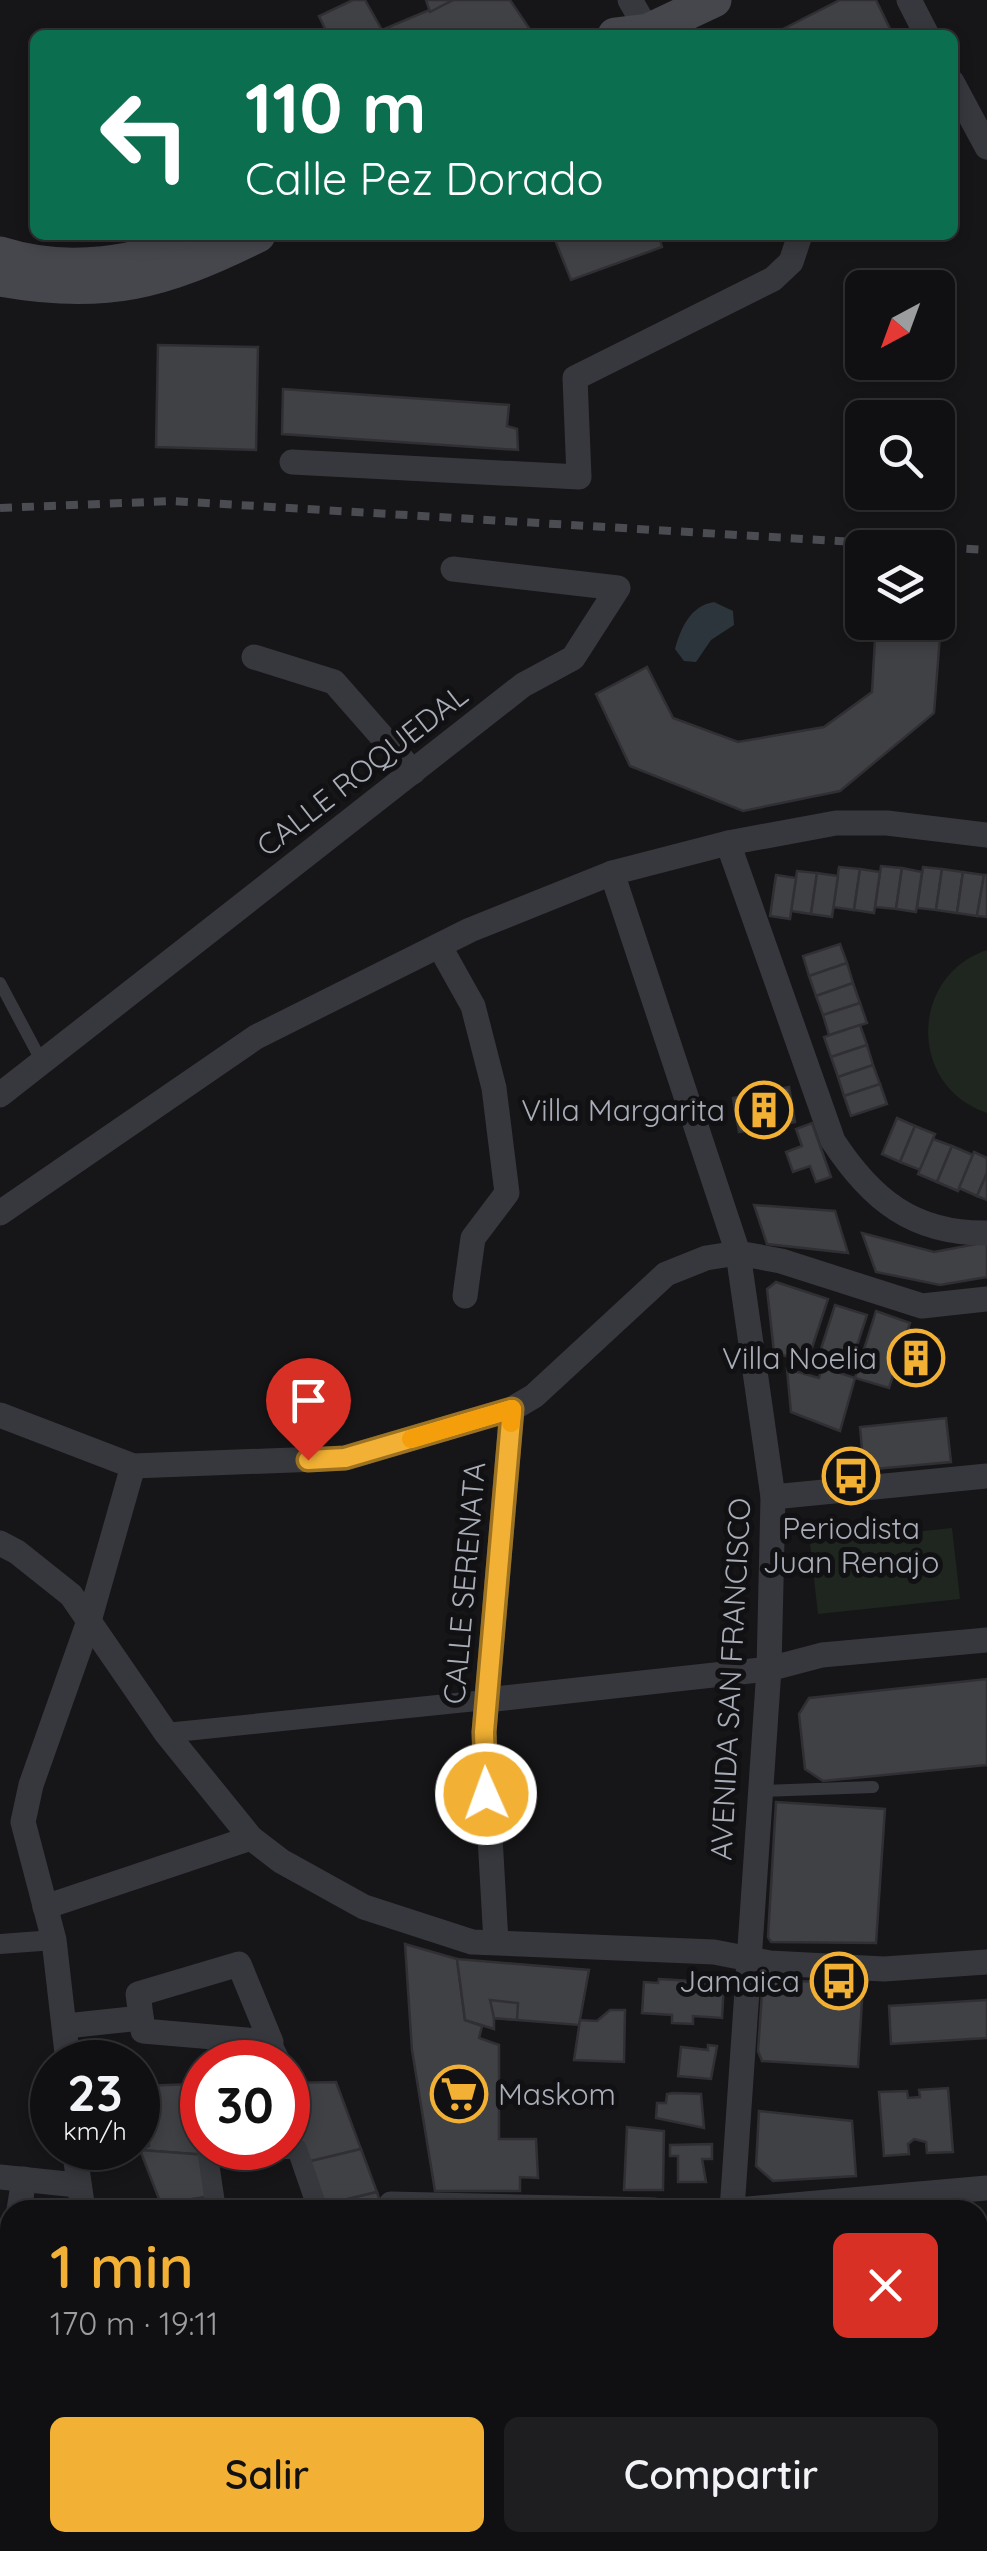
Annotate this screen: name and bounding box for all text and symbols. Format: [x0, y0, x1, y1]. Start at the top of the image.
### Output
text: 110 m [245, 63, 427, 151]
icon: left [80, 70, 210, 200]
text: Calle Pez Dorado [245, 150, 604, 206]
north arrow [845, 270, 955, 380]
map controls [845, 270, 955, 640]
button: search [845, 400, 955, 510]
button: layers [845, 530, 955, 640]
street label: CALLE ROQUEDAL [249, 676, 475, 864]
building icon: Villa Margarita [734, 1080, 794, 1140]
place label: Villa Margarita [521, 1091, 725, 1129]
building icon: Villa Noelia [886, 1328, 946, 1388]
place label: Villa Noelia [722, 1339, 877, 1377]
pin [266, 1358, 351, 1461]
icon: arrive [281, 1373, 336, 1428]
bus stop icon: Periodista Juan Renajo [821, 1446, 881, 1506]
street label: CALLE SERENATA [434, 1460, 494, 1706]
street label: AVENIDA SAN FRANCISCO [702, 1497, 758, 1861]
place label: Periodista Juan Renajo [763, 1509, 939, 1581]
position arrow [434, 1742, 538, 1846]
bus stop icon: Jamaica [809, 1951, 869, 2011]
place label: Jamaica [679, 1962, 800, 2000]
speed limit sign: 30 [180, 2040, 310, 2170]
text: 23 [67, 2061, 123, 2124]
supermarket icon: Maskom [429, 2064, 489, 2124]
place label: Maskom [498, 2075, 616, 2113]
text: km/h [63, 2115, 127, 2146]
text: 1 min [50, 2228, 194, 2303]
button: close [833, 2233, 938, 2338]
text: 170 m · 19:11 [50, 2303, 218, 2343]
button: Salir [50, 2417, 484, 2532]
button: Compartir [504, 2417, 938, 2532]

